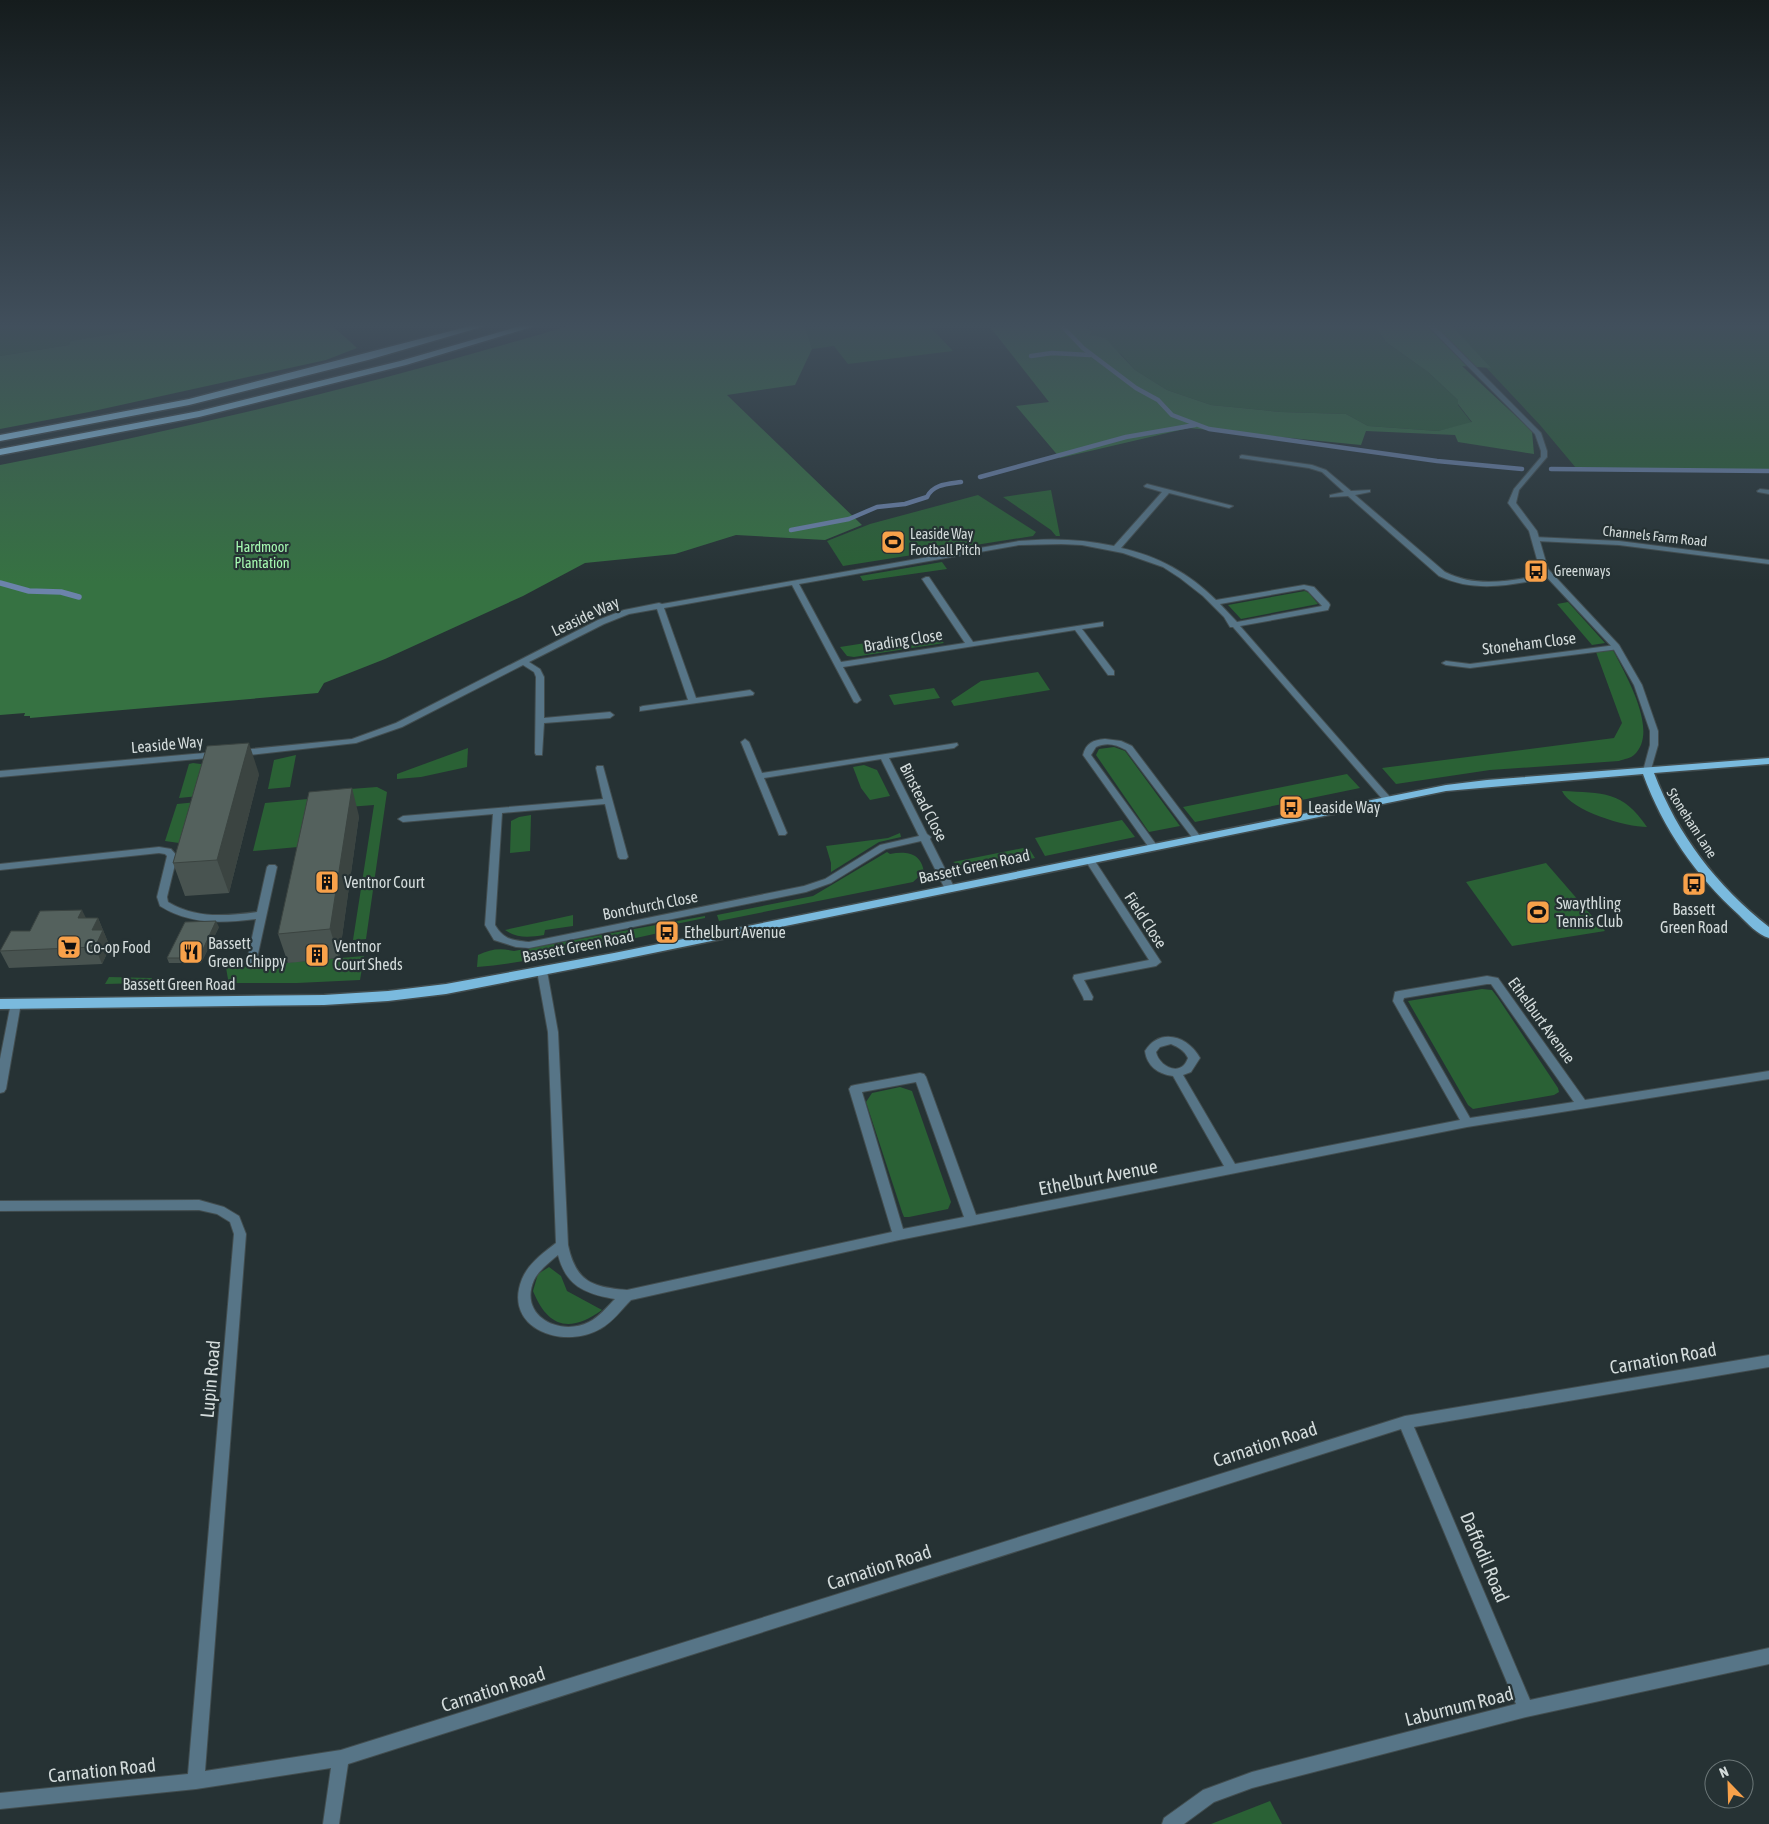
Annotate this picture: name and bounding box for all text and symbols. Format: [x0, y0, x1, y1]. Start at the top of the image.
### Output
street label: Channels Farm Road [1602, 523, 1708, 549]
place label: Leaside Way Football Pitch [910, 526, 981, 558]
sports icon: Leaside Way Football Pitch [880, 529, 906, 555]
park label: Hardmoor Plantation [234, 539, 290, 571]
bus stop icon: Greenways [1523, 558, 1549, 584]
place label: Greenways [1554, 563, 1610, 579]
street label: Leaside Way [548, 592, 622, 640]
street label: Brading Close [862, 625, 944, 656]
street label: Stoneham Close [1481, 628, 1577, 658]
street label: Leaside Way [130, 732, 204, 757]
street label: Binstead Close [897, 760, 951, 844]
street label: Stoneham Lane [1664, 785, 1720, 861]
bus stop icon: Leaside Way [1278, 794, 1304, 820]
place label: Leaside Way [1308, 798, 1381, 817]
street label: Bassett Green Road [917, 845, 1031, 887]
building icon: Ventnor Court [314, 869, 340, 895]
bus stop icon: Bassett Green Road [1681, 871, 1707, 897]
place label: Ventnor Court [344, 873, 425, 891]
street label: Bonchurch Close [601, 887, 699, 923]
street label: Field Close [1121, 889, 1171, 951]
place label: Swaythling Tennis Club [1556, 894, 1623, 930]
sports icon: Swaythling Tennis Club [1525, 899, 1551, 925]
place label: Bassett Green Road [1660, 900, 1728, 936]
bus stop icon: Ethelburt Avenue [654, 919, 680, 945]
place label: Ethelburt Avenue [684, 923, 786, 941]
street label: Bassett Green Road [521, 926, 635, 966]
supermarket icon: Co-op Food [56, 934, 82, 960]
place label: Bassett Green Chippy [208, 934, 286, 971]
place label: Ventnor Court Sheds [334, 937, 403, 973]
place label: Co-op Food [86, 938, 151, 957]
restaurant icon: Bassett Green Chippy [178, 939, 204, 965]
building icon: Ventnor Court Sheds [304, 942, 330, 968]
street label: Ethelburt Avenue [1505, 974, 1579, 1066]
street label: Bassett Green Road [122, 975, 236, 993]
street label: Ethelburt Avenue [1037, 1155, 1159, 1199]
street label: Carnation Road [1608, 1338, 1718, 1378]
street label: Lupin Road [196, 1339, 224, 1419]
street label: Carnation Road [1210, 1417, 1320, 1471]
street label: Daffodil Road [1456, 1509, 1514, 1605]
street label: Carnation Road [824, 1540, 934, 1594]
street label: Carnation Road [438, 1662, 548, 1716]
street label: Laburnum Road [1403, 1682, 1515, 1730]
street label: Carnation Road [47, 1753, 157, 1787]
north arrow [1704, 1759, 1754, 1809]
text: N [1717, 1763, 1731, 1781]

